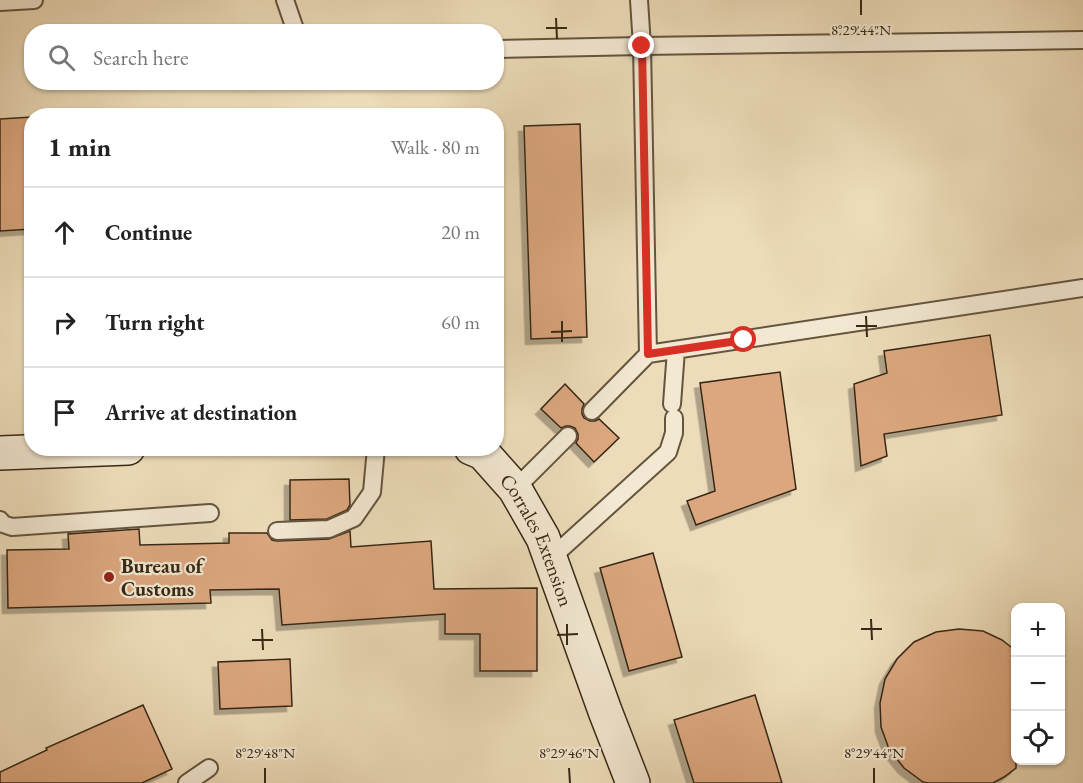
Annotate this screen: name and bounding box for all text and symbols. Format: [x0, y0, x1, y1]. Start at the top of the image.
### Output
text: 8°29'44"N [831, 20, 891, 39]
search box [24, 24, 504, 90]
route end [628, 32, 654, 58]
icon: search [45, 41, 78, 74]
text: Search here [93, 43, 188, 72]
text: 1 min [48, 130, 111, 164]
text: Walk · 80 m [391, 134, 480, 160]
icon: ahead [48, 216, 81, 249]
text: Continue [105, 218, 192, 247]
text: 20 m [441, 219, 480, 245]
icon: right [48, 306, 81, 339]
text: Turn right [105, 308, 204, 337]
text: 60 m [441, 309, 480, 335]
route start [730, 326, 756, 352]
icon: arrive [48, 396, 81, 429]
text: Arrive at destination [105, 398, 297, 427]
street label: Corrales Extension [494, 468, 580, 610]
place label: Bureau of Customs [121, 553, 205, 602]
marker: Bureau of Customs [102, 570, 116, 584]
map controls [1011, 603, 1065, 765]
button: + [1011, 603, 1065, 657]
button: − [1011, 657, 1065, 711]
button: locate [1011, 711, 1065, 765]
text: 8°29'48"N [235, 743, 295, 762]
text: 8°29'46"N [539, 743, 599, 762]
text: 8°29'44"N [844, 743, 904, 762]

